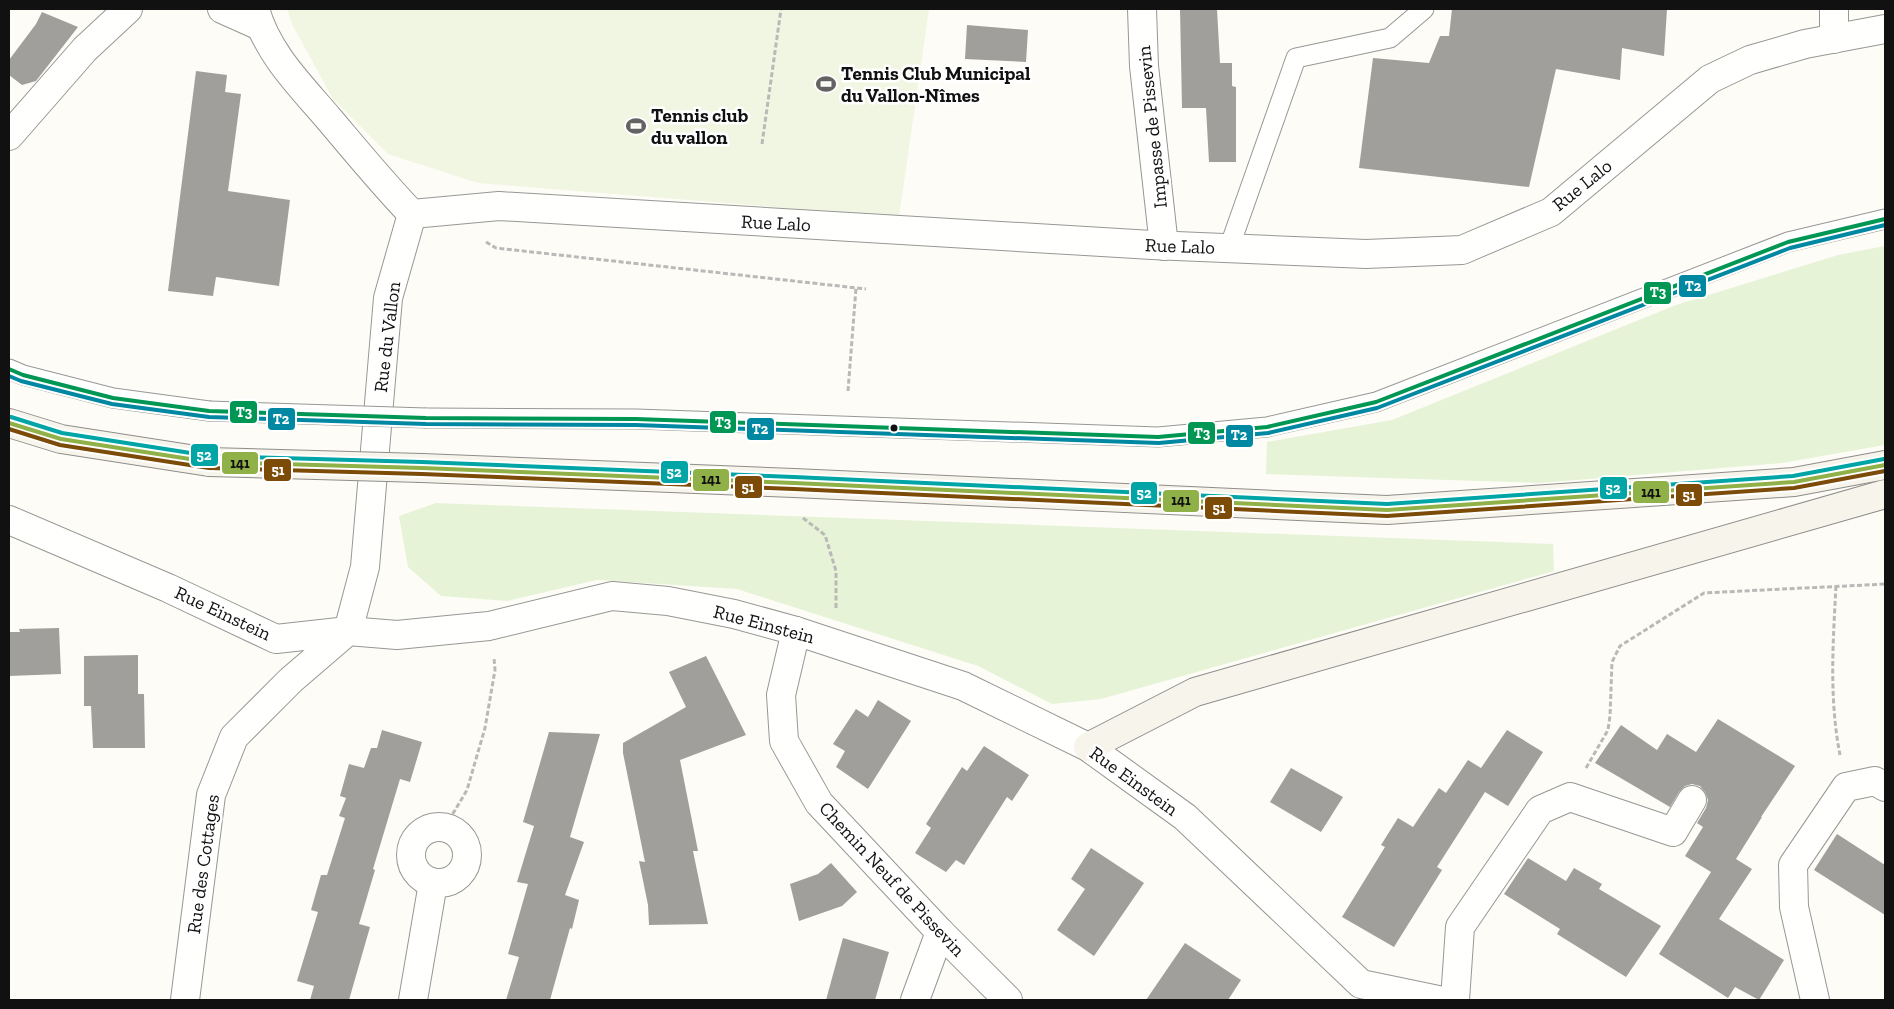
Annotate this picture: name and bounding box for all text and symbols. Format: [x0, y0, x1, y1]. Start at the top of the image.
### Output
street label: Impasse de Pissevin [1132, 45, 1172, 209]
place label: Tennis Club Municipal du Vallon-Nîmes [841, 62, 1031, 107]
sports icon: Tennis Club Municipal du Vallon-Nîmes [815, 73, 837, 95]
place label: Tennis club du vallon [651, 104, 749, 149]
sports icon: Tennis club du vallon [625, 115, 647, 137]
street label: Rue Lalo [1548, 154, 1617, 216]
street label: Rue Lalo [740, 210, 812, 236]
street label: Rue Lalo [1145, 233, 1216, 259]
line badge: T2 [1678, 274, 1707, 298]
text: T2 [1685, 278, 1702, 295]
street label: Rue du Vallon [369, 280, 405, 394]
line badge: T3 [1643, 281, 1672, 305]
text: T3 [1650, 284, 1667, 301]
line badge: T3 [229, 400, 258, 424]
text: T3 [236, 404, 253, 421]
line badge: T2 [267, 407, 296, 431]
line badge: T3 [709, 410, 737, 434]
text: T2 [273, 411, 290, 428]
text: T3 [715, 414, 732, 431]
line badge: T2 [746, 417, 775, 441]
text: T2 [752, 421, 769, 438]
line badge: T3 [1187, 421, 1216, 445]
unlabelled marker [889, 423, 899, 433]
line badge: T2 [1225, 424, 1254, 448]
text: T3 [1194, 425, 1211, 442]
text: T2 [1231, 427, 1248, 444]
line badge: 52 [190, 443, 219, 467]
text: 52 [197, 447, 212, 464]
line badge: 141 [221, 451, 259, 475]
text: 141 [230, 455, 250, 472]
line badge: 51 [263, 458, 292, 482]
line badge: 52 [660, 460, 689, 484]
text: 51 [272, 462, 285, 479]
text: 52 [667, 464, 682, 481]
line badge: 141 [692, 468, 730, 492]
text: 141 [701, 471, 721, 488]
line badge: 51 [734, 475, 763, 499]
line badge: 52 [1599, 476, 1628, 500]
text: 51 [742, 479, 755, 496]
text: 52 [1606, 480, 1621, 497]
line badge: 141 [1632, 480, 1670, 504]
line badge: 52 [1130, 481, 1158, 505]
line badge: 51 [1675, 483, 1703, 507]
text: 141 [1641, 484, 1661, 501]
text: 52 [1137, 485, 1152, 502]
text: 51 [1683, 487, 1696, 504]
line badge: 141 [1162, 489, 1200, 513]
text: 141 [1171, 492, 1191, 509]
line badge: 51 [1204, 496, 1233, 520]
text: 51 [1213, 500, 1226, 517]
street label: Rue Einstein [171, 581, 275, 645]
street label: Rue Einstein [711, 599, 817, 649]
street label: Rue Einstein [1085, 741, 1183, 821]
street label: Rue des Cottages [182, 793, 224, 935]
street label: Chemin Neuf de Pissevin [814, 797, 970, 961]

